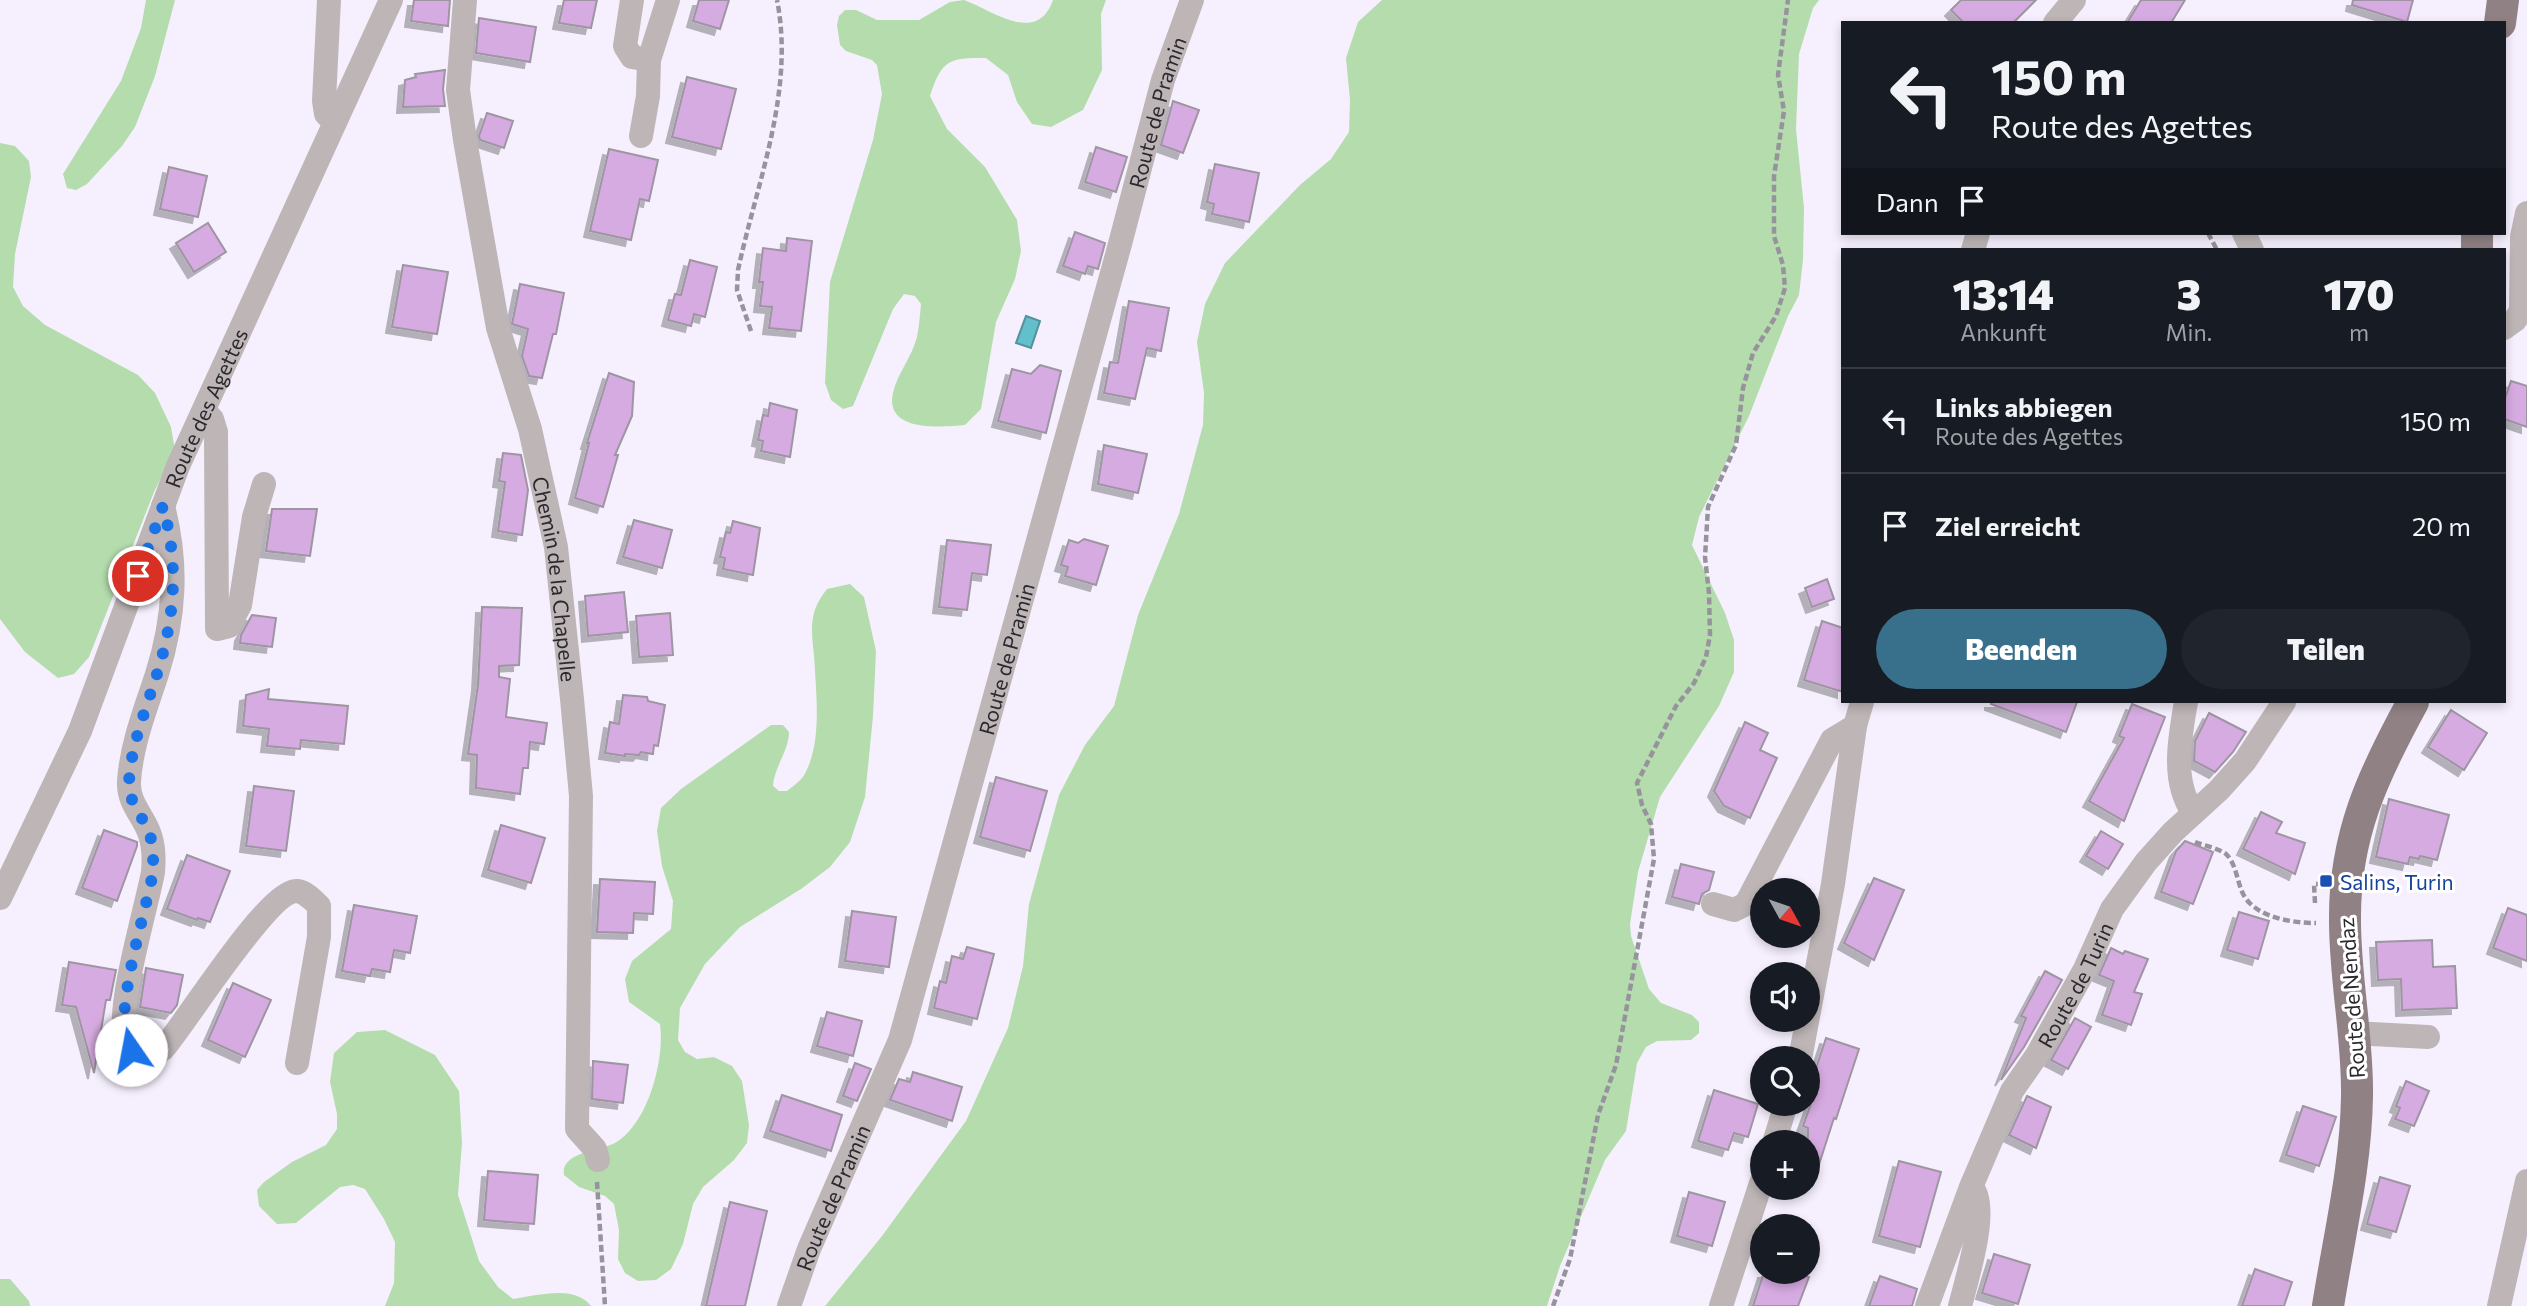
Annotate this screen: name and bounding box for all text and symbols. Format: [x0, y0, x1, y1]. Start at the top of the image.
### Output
street label: Route de Pramin [1123, 33, 1190, 191]
text: 150 m [1991, 45, 2126, 105]
icon: left [1876, 49, 1967, 140]
text: Route des Agettes [1991, 105, 2253, 145]
icon: arrive [1953, 182, 1991, 220]
text: Dann [1876, 186, 1939, 217]
text: 13:14 [1952, 267, 2054, 319]
text: 3 [2176, 267, 2201, 319]
text: 170 [2324, 267, 2395, 319]
text: Ankunft [1960, 318, 2046, 346]
text: Min. [2166, 318, 2212, 346]
text: m [2349, 318, 2369, 346]
street label: Route des Agettes [159, 324, 252, 491]
text: Links abbiegen [1935, 391, 2113, 422]
icon: left [1876, 402, 1914, 440]
text: 150 m [2400, 405, 2471, 436]
text: Route des Agettes [1935, 422, 2123, 450]
street label: Chemin de la Chapelle [528, 474, 583, 683]
icon: arrive [1876, 507, 1914, 545]
text: Ziel erreicht [1935, 510, 2080, 541]
text: 20 m [2412, 510, 2471, 541]
pin [108, 546, 168, 606]
icon: arrive [119, 557, 157, 595]
street label: Route de Pramin [972, 580, 1038, 737]
button: Beenden [1876, 609, 2167, 689]
button: Teilen [2181, 609, 2471, 689]
place label: Salins, Turin [2340, 869, 2454, 894]
marker: Salins, Turin [2318, 873, 2334, 889]
north arrow [1750, 878, 1820, 948]
map controls [1750, 878, 1820, 1284]
street label: Route de Nendaz [2333, 917, 2369, 1079]
street label: Route de Turin [2031, 918, 2117, 1051]
button: sound [1750, 962, 1820, 1032]
position arrow [94, 1013, 168, 1087]
button: search [1750, 1046, 1820, 1116]
street label: Route de Pramin [790, 1120, 874, 1274]
button: + [1750, 1130, 1820, 1200]
button: − [1750, 1214, 1820, 1284]

